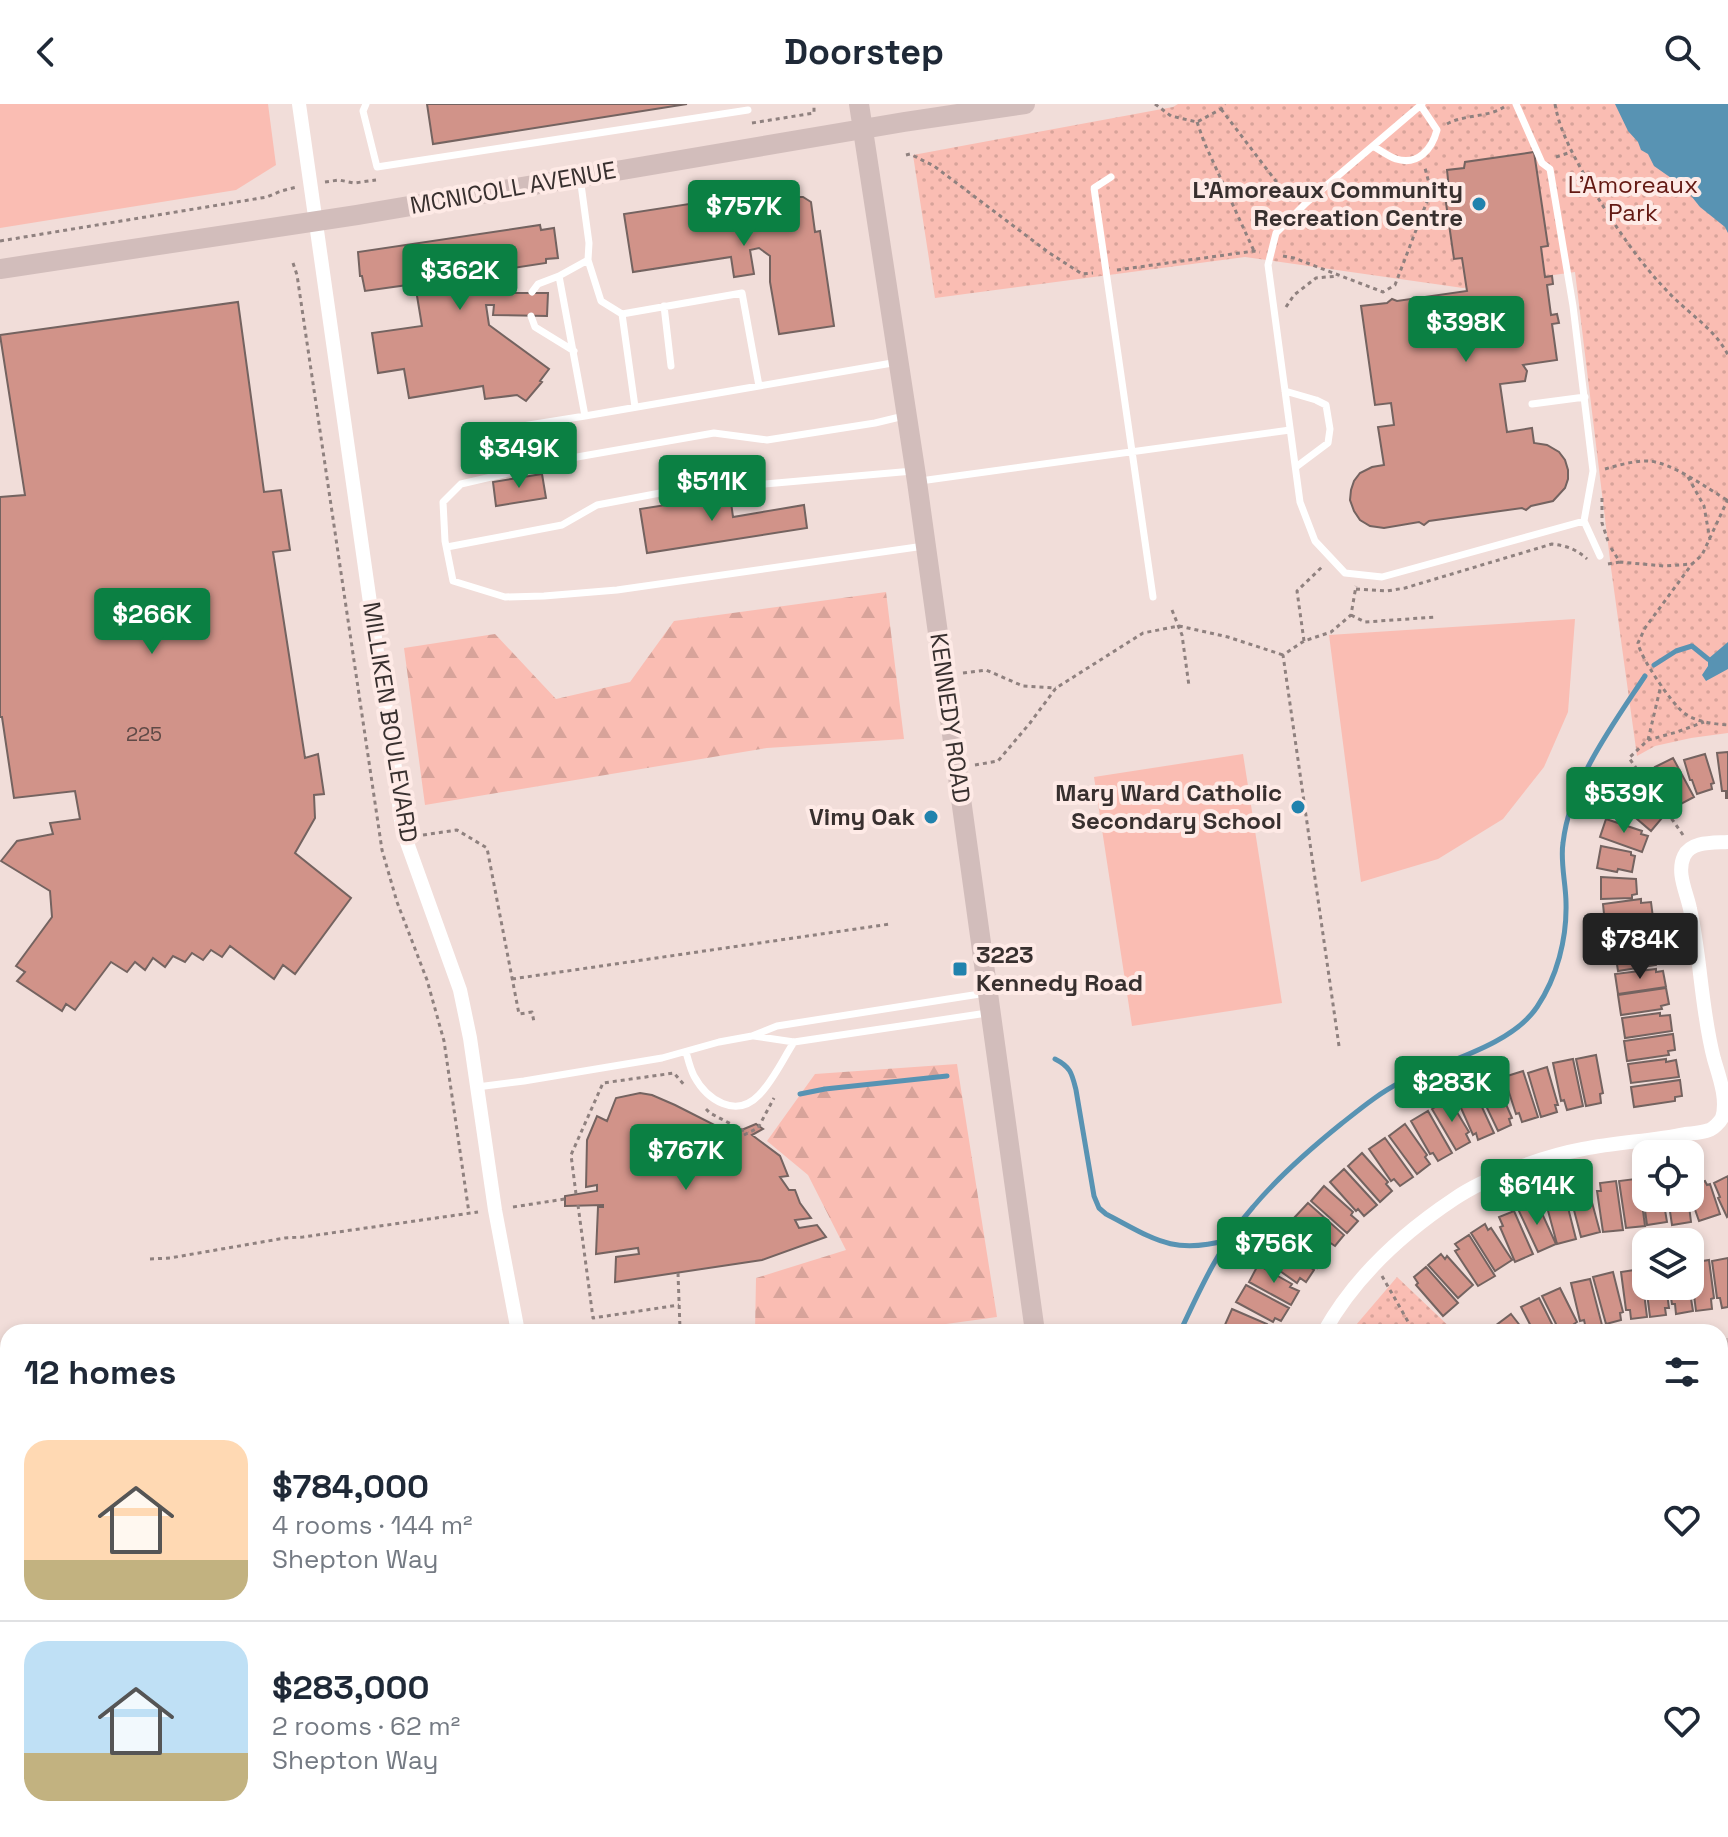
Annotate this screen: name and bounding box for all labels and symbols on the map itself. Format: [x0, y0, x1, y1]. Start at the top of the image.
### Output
street label: MCNICOLL AVENUE [408, 154, 618, 221]
park label: L'Amoreaux Park [1568, 169, 1698, 228]
place label: L’Amoreaux Community Recreation Centre [1192, 174, 1463, 233]
pin: $757K [688, 180, 800, 248]
marker: L’Amoreaux Community Recreation Centre [1470, 195, 1488, 213]
pin: $362K [404, 244, 516, 312]
pin: $398K [1410, 296, 1522, 364]
pin: $349K [463, 422, 575, 490]
pin: $511K [656, 455, 768, 523]
pin: $266K [96, 588, 208, 656]
street label: MILLIKEN BOULEVARD [356, 599, 425, 844]
street label: KENNEDY ROAD [923, 631, 978, 805]
house number: 225 [126, 721, 162, 747]
pin: $539K [1568, 767, 1680, 835]
place label: Mary Ward Catholic Secondary School [1055, 777, 1282, 836]
marker: Mary Ward Catholic Secondary School [1289, 798, 1307, 816]
place label: Vimy Oak [809, 801, 915, 832]
marker: Vimy Oak [922, 808, 940, 826]
pin: $784K [1584, 913, 1696, 981]
place label: 3223 Kennedy Road [976, 939, 1143, 998]
marker: 3223 Kennedy Road [951, 960, 969, 978]
pin: $283K [1396, 1056, 1508, 1124]
pin: $767K [630, 1124, 742, 1192]
pin: $614K [1481, 1159, 1593, 1227]
pin: $756K [1218, 1217, 1330, 1285]

